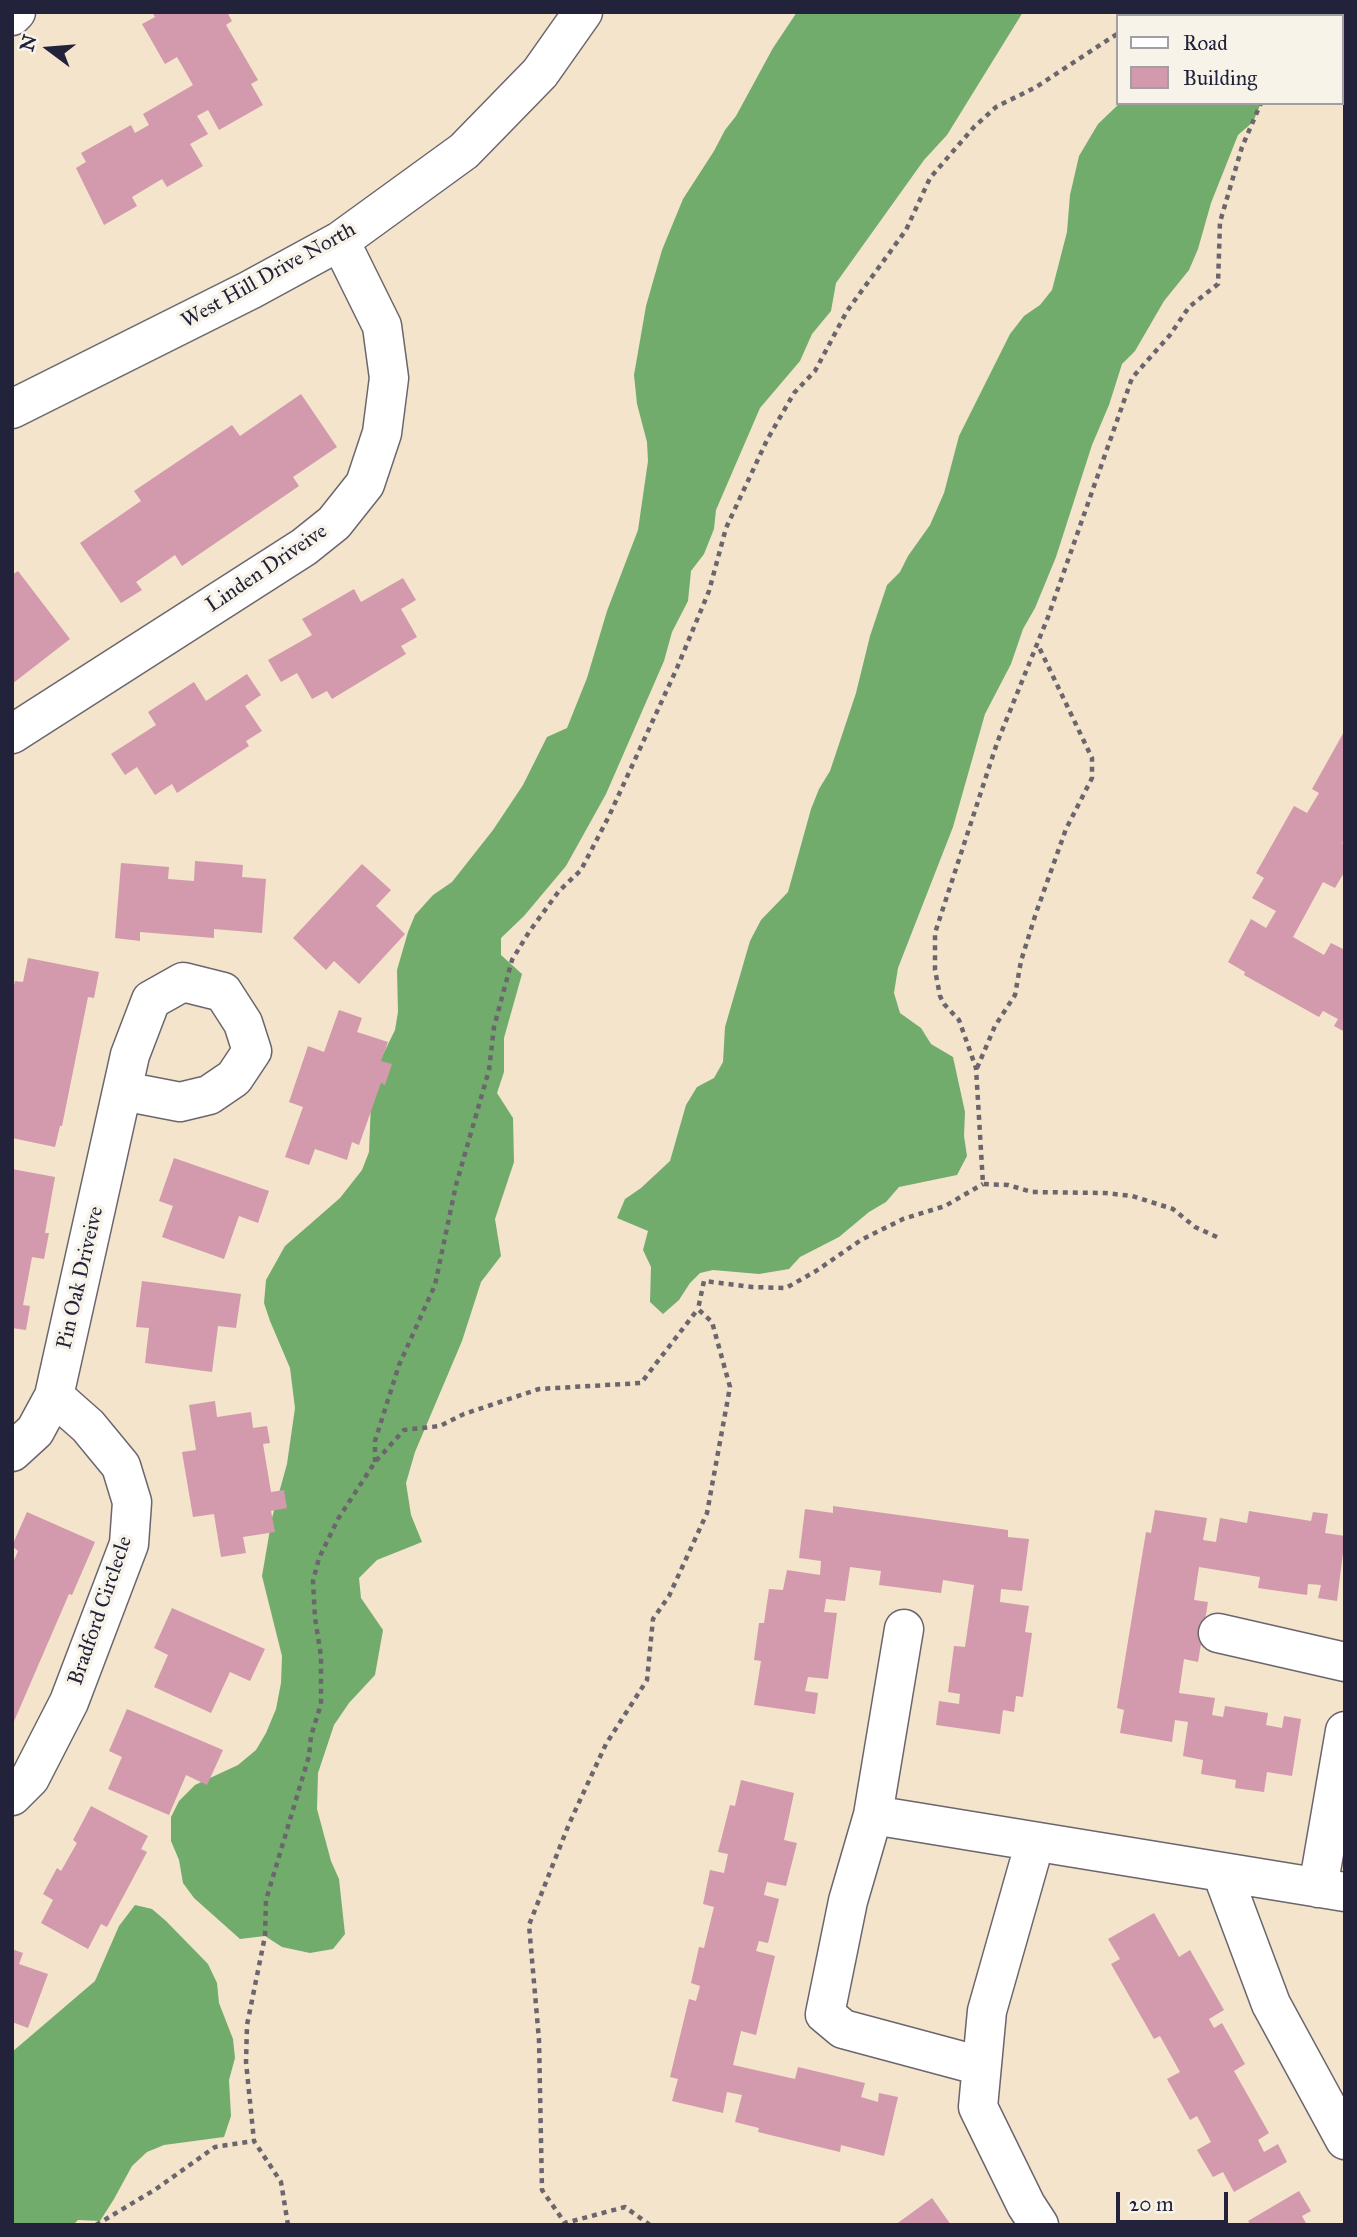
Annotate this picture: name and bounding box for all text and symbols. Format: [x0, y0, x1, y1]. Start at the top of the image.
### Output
north arrow [14, 14, 84, 84]
legend [1116, 14, 1343, 105]
text: Road [1183, 30, 1228, 56]
text: N [15, 32, 42, 54]
text: Building [1183, 65, 1257, 91]
street label: West Hill Drive North [177, 218, 361, 334]
street label: Linden Driveive [202, 519, 332, 619]
street label: Pin Oak Driveive [52, 1204, 110, 1352]
street label: Bradford Circlecle [64, 1533, 138, 1689]
scale bar [1119, 2178, 1231, 2222]
text: 20 m [1129, 2191, 1174, 2217]

